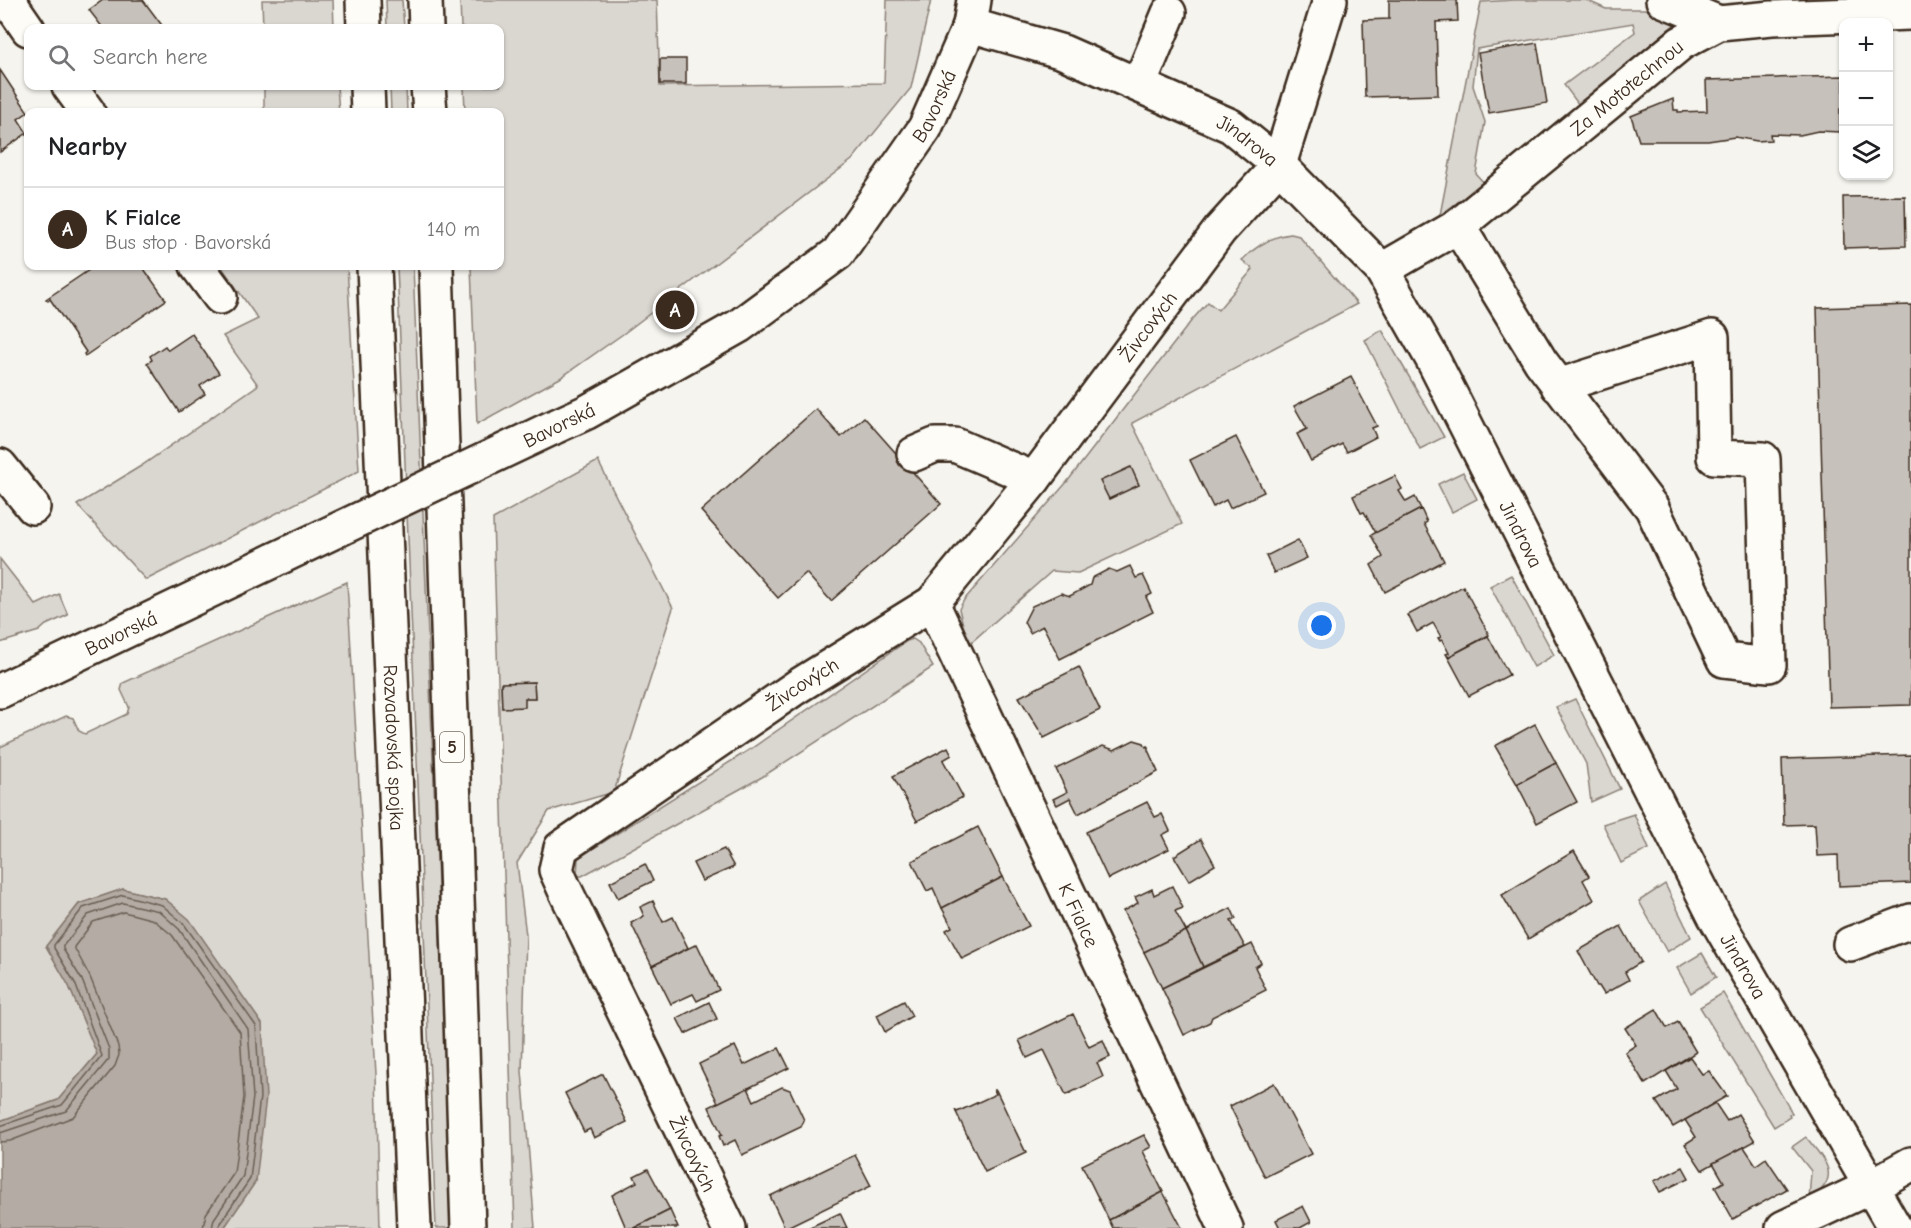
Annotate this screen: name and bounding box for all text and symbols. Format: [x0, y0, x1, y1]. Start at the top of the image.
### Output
map controls [1839, 18, 1893, 180]
button: + [1839, 18, 1893, 72]
search box [24, 24, 504, 90]
street label: Za Mototechnou [1566, 35, 1688, 141]
icon: search [45, 41, 78, 74]
text: Search here [93, 44, 208, 70]
street label: Bavorská [907, 67, 961, 147]
button: − [1839, 72, 1893, 126]
street label: Jindrova [1213, 110, 1282, 172]
button: layers [1839, 126, 1893, 180]
text: Nearby [48, 132, 127, 162]
text: K Fialce [105, 205, 181, 231]
text: A [62, 218, 73, 241]
text: 140 m [427, 218, 480, 241]
text: Bus stop · Bavorská [105, 231, 271, 254]
street label: Živcových [1115, 287, 1182, 366]
pin: A [656, 288, 694, 332]
street label: Bavorská [520, 398, 599, 453]
street label: Jindrova [1494, 497, 1547, 572]
street label: Bavorská [81, 607, 161, 661]
your location [1307, 611, 1336, 640]
street label: Živcových [762, 653, 843, 716]
street label: Rozvadovská spojka [379, 664, 408, 831]
road number: 5 [440, 732, 464, 762]
street label: K Fialce [1053, 880, 1103, 951]
street label: Jindrova [1715, 930, 1771, 1003]
street label: Živcových [664, 1113, 721, 1196]

